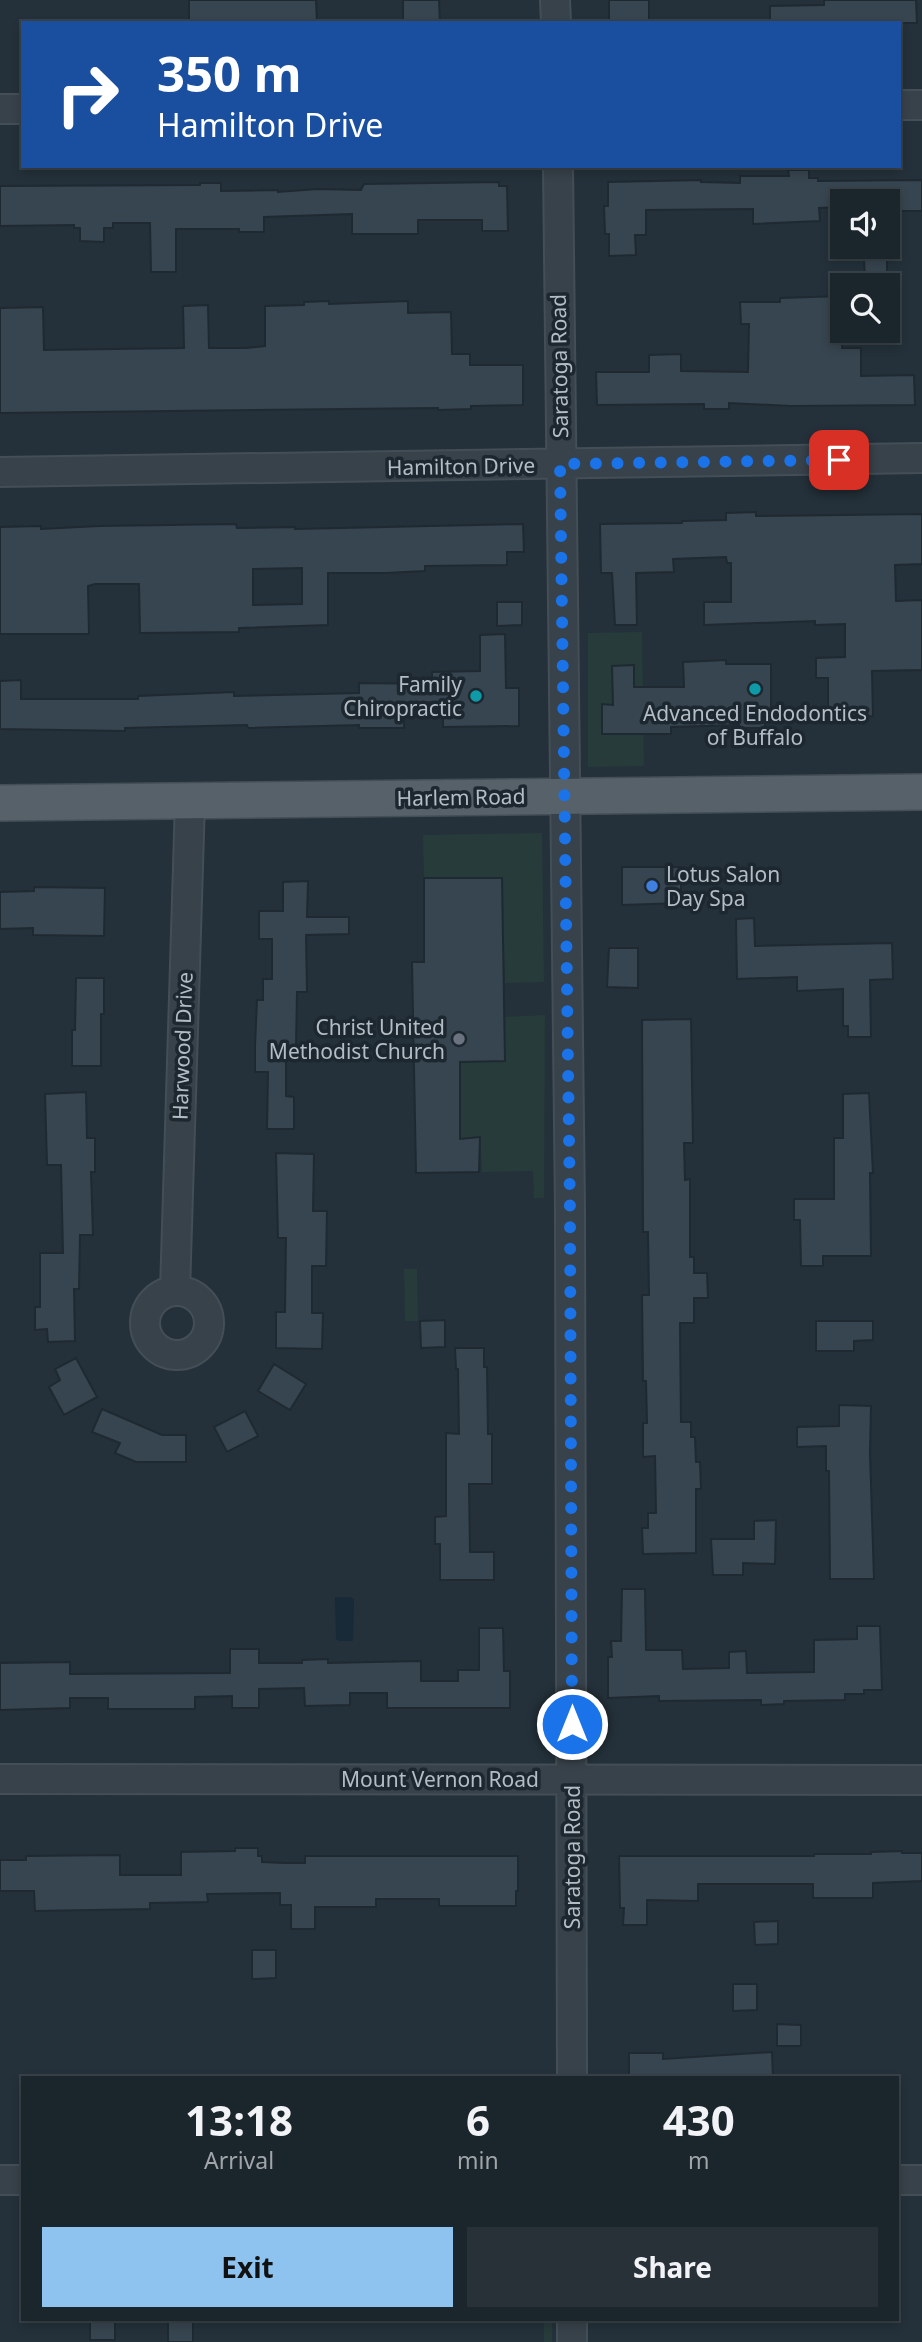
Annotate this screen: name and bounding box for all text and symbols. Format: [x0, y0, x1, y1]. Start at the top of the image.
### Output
text: 350 m [157, 40, 302, 106]
icon: right [42, 49, 133, 140]
text: Hamilton Drive [157, 103, 383, 146]
map controls [830, 189, 900, 343]
button: sound [830, 189, 900, 259]
button: search [830, 273, 900, 343]
street label: Saratoga Road [544, 294, 574, 438]
pin [809, 430, 869, 490]
icon: arrive [820, 441, 858, 479]
street label: Hamilton Drive [387, 451, 535, 481]
place label: Family Chiropractic [343, 670, 462, 722]
marker: Advanced Endodontics of Buffalo [747, 681, 763, 697]
marker: Family Chiropractic [468, 688, 484, 704]
place label: Advanced Endodontics of Buffalo [643, 699, 867, 751]
street label: Harlem Road [396, 782, 526, 812]
place label: Lotus Salon Day Spa [666, 860, 780, 912]
marker: Lotus Salon Day Spa [644, 878, 660, 894]
street label: Harwood Drive [165, 971, 199, 1121]
place label: Christ United Methodist Church [269, 1013, 445, 1065]
marker: Christ United Methodist Church [451, 1031, 467, 1047]
position arrow [535, 1687, 609, 1761]
street label: Mount Vernon Road [341, 1765, 539, 1793]
street label: Saratoga Road [558, 1785, 586, 1929]
text: 13:18 [185, 2091, 293, 2148]
text: 6 [466, 2091, 490, 2148]
text: 430 [663, 2091, 735, 2148]
text: Arrival [204, 2144, 274, 2176]
text: min [457, 2144, 499, 2176]
text: m [688, 2144, 710, 2176]
button: Exit [42, 2227, 453, 2307]
button: Share [467, 2227, 878, 2307]

